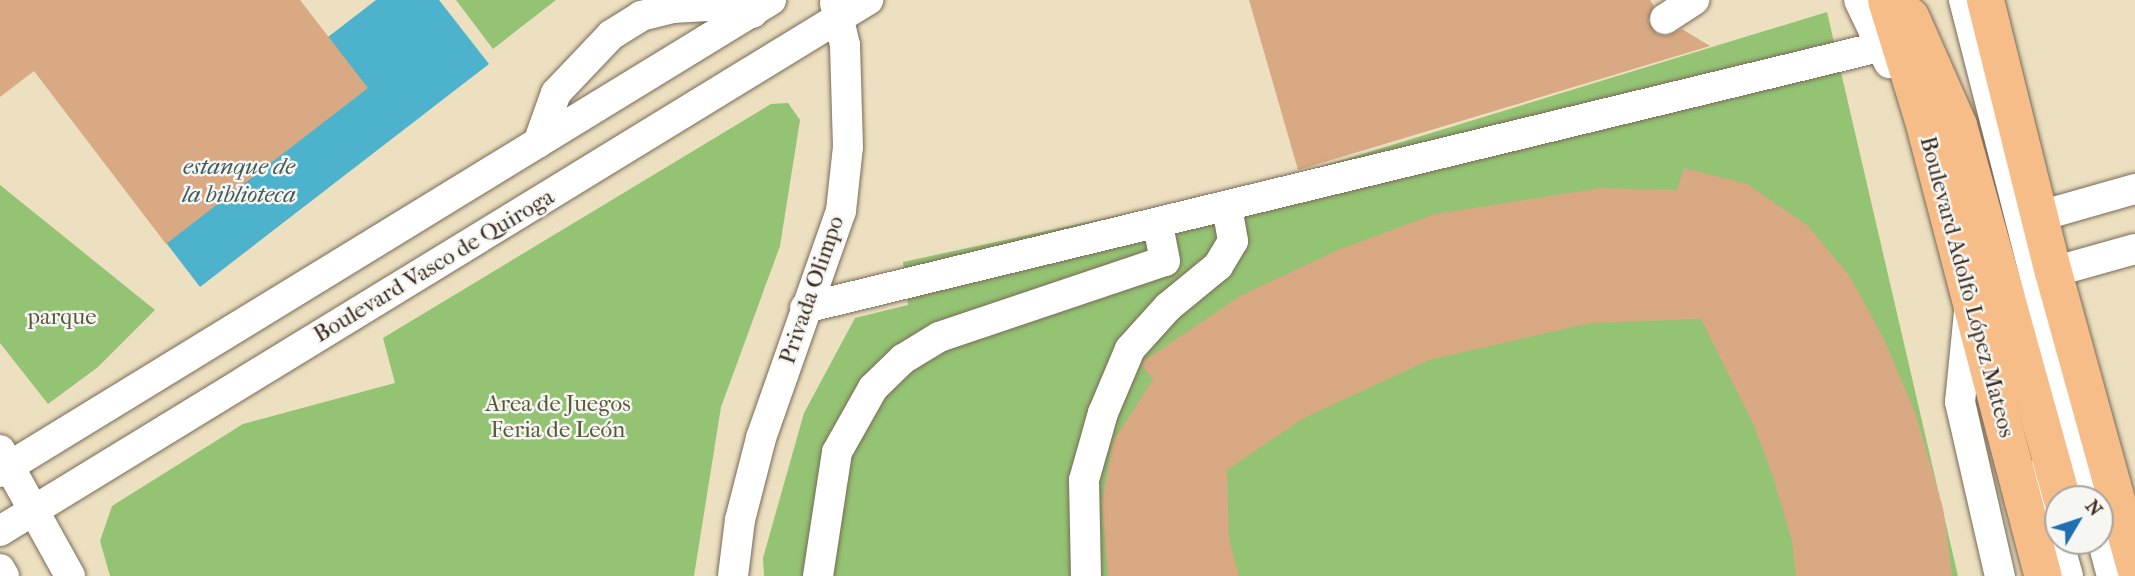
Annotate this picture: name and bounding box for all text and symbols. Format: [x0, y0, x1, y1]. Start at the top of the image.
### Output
street label: Boulevard Adolfo López Mateos [1913, 133, 2021, 441]
water label: estanque de la biblioteca [182, 153, 296, 209]
street label: Boulevard Vasco de Quiroga [309, 183, 559, 349]
street label: Privada Olimpo [774, 212, 850, 368]
park label: parque [27, 303, 97, 331]
park label: Area de Juegos Feria de León [485, 390, 631, 444]
north arrow [2044, 485, 2114, 555]
text: N [2081, 496, 2107, 521]

